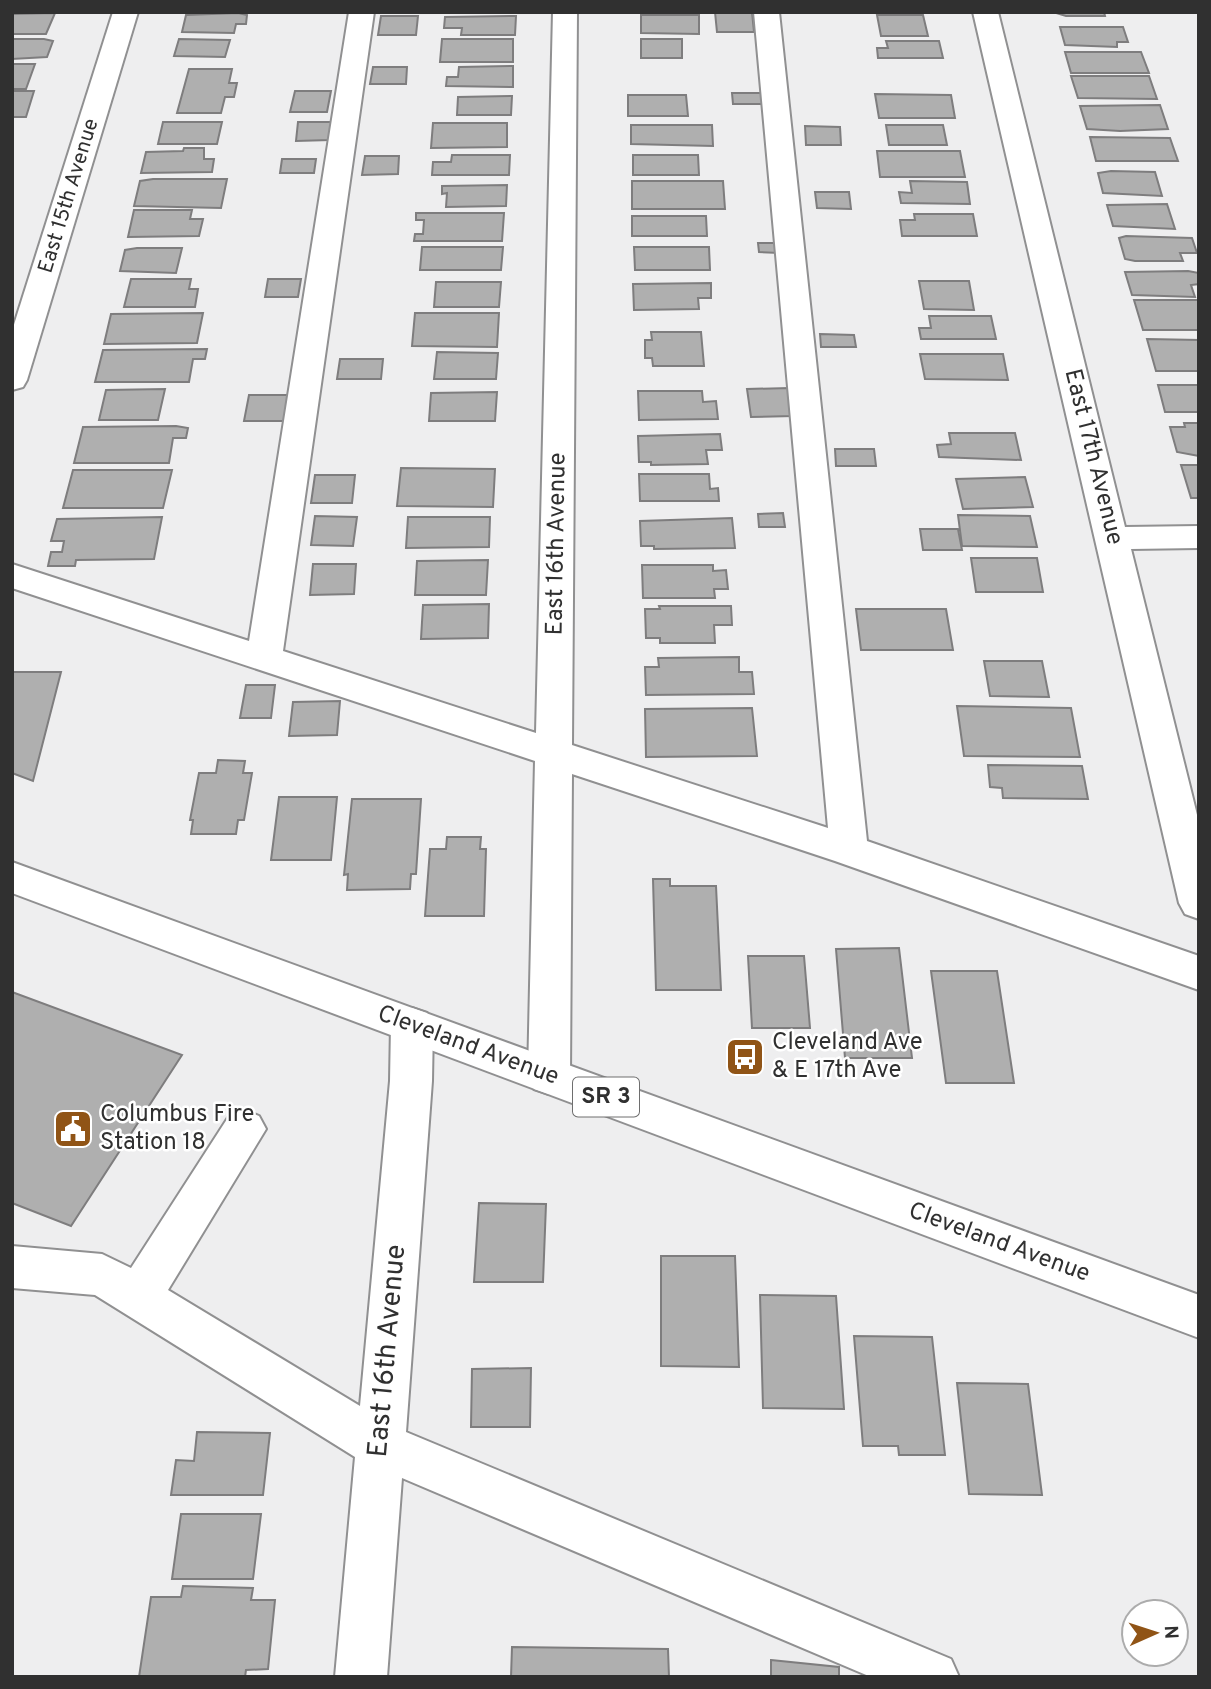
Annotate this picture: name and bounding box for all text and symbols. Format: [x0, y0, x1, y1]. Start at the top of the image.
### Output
street label: East 15th Avenue [33, 115, 105, 277]
street label: East 17th Avenue [1057, 366, 1129, 548]
street label: East 16th Avenue [540, 452, 574, 636]
street label: Cleveland Avenue [373, 999, 563, 1093]
place label: Cleveland Ave & E 17th Ave [772, 1028, 923, 1086]
bus stop icon: Cleveland Ave & E 17th Ave [724, 1036, 766, 1078]
road number: SR 3 [573, 1078, 639, 1116]
place label: Columbus Fire Station 18 [100, 1100, 254, 1158]
public building icon: Columbus Fire Station 18 [52, 1108, 94, 1150]
street label: Cleveland Avenue [904, 1196, 1094, 1290]
street label: East 16th Avenue [361, 1243, 415, 1459]
north arrow [1120, 1598, 1190, 1668]
text: N [1158, 1625, 1182, 1640]

